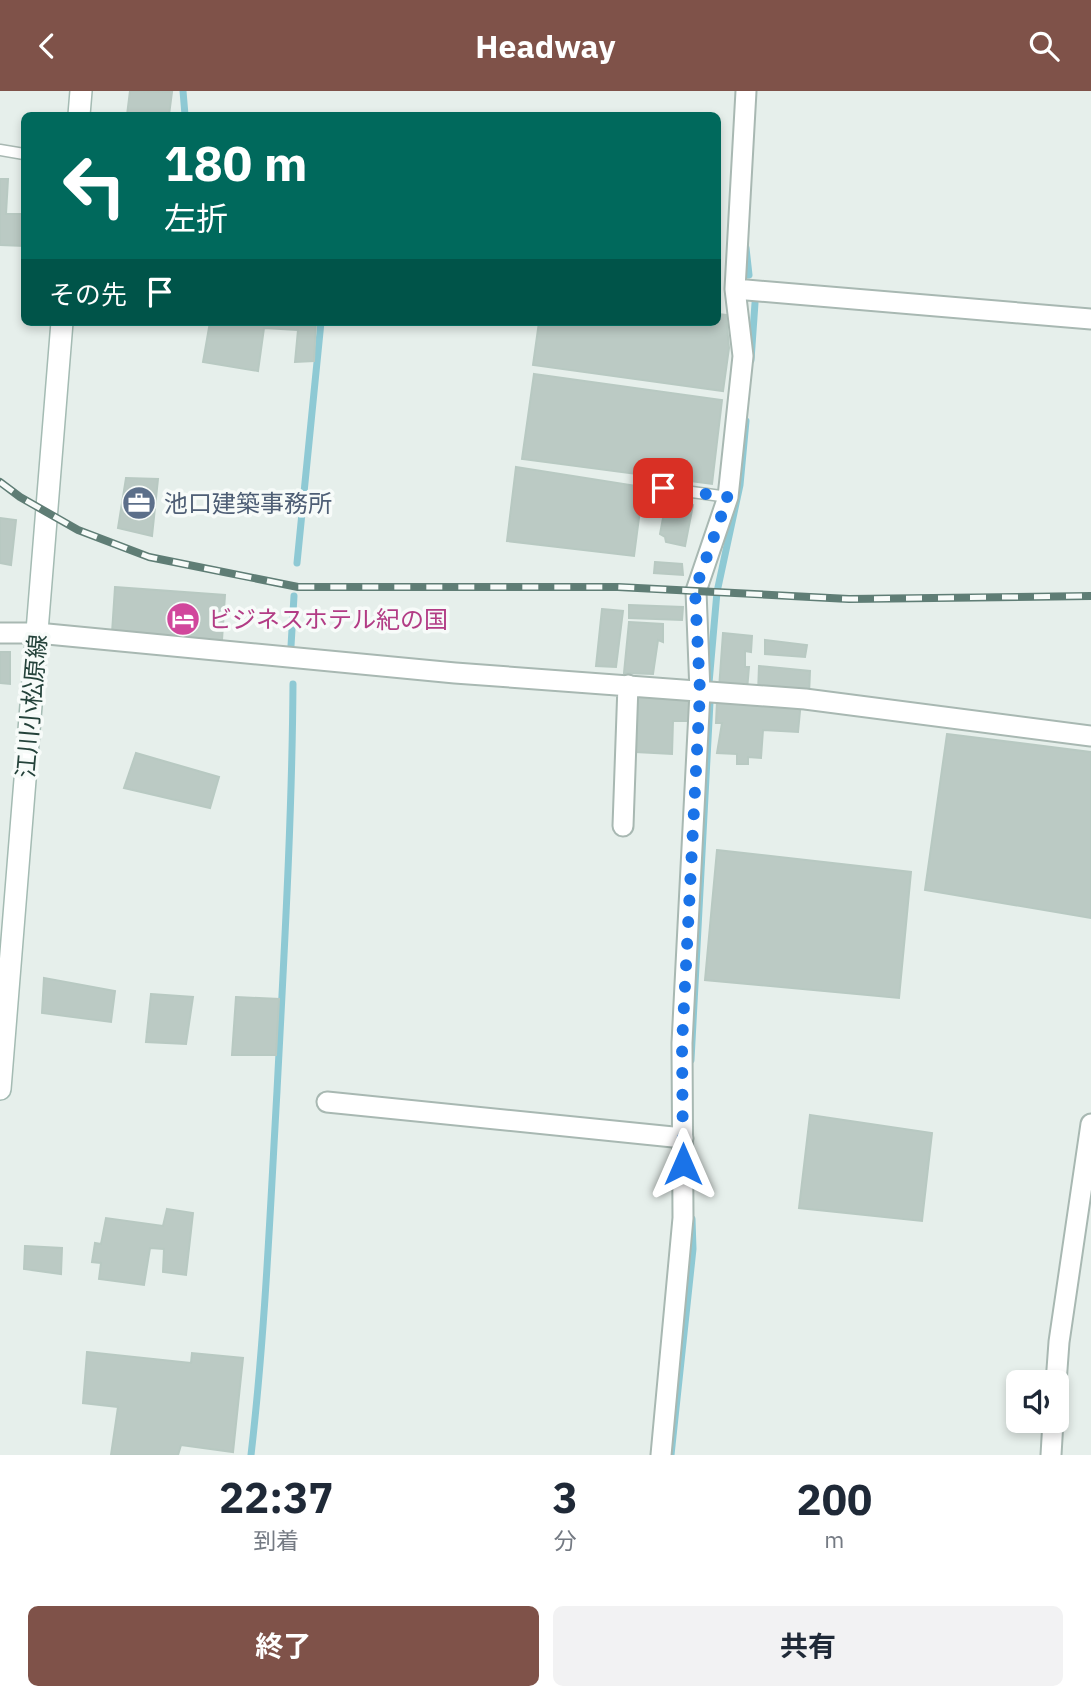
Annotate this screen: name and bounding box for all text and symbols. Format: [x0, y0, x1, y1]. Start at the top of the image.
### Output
text: Headway [475, 25, 616, 67]
icon: back [28, 27, 66, 65]
icon: search [1025, 27, 1063, 65]
text: 180 m [164, 131, 308, 194]
icon: left [49, 140, 140, 231]
text: 左折 [164, 197, 228, 239]
icon: arrive [141, 273, 179, 311]
text: その先 [49, 277, 127, 311]
pin [633, 458, 693, 518]
icon: arrive [644, 469, 682, 507]
office icon: 池口建築事務所 [120, 484, 158, 522]
place label: 池口建築事務所 [164, 487, 332, 519]
hotel icon: ビジネスホテル紀の国 [164, 600, 202, 638]
place label: ビジネスホテル紀の国 [208, 603, 448, 635]
street label: 江川小松原線 [9, 633, 53, 779]
position arrow [646, 1127, 720, 1201]
map controls [1006, 1370, 1069, 1433]
button: sound [1006, 1370, 1069, 1433]
text: 22:37 [219, 1470, 334, 1525]
text: 3 [552, 1470, 578, 1525]
text: 200 [797, 1472, 872, 1527]
text: m [824, 1524, 844, 1554]
text: 到着 [253, 1525, 299, 1555]
text: 分 [554, 1525, 577, 1555]
button: 終了 [28, 1606, 539, 1686]
button: 共有 [553, 1606, 1063, 1686]

